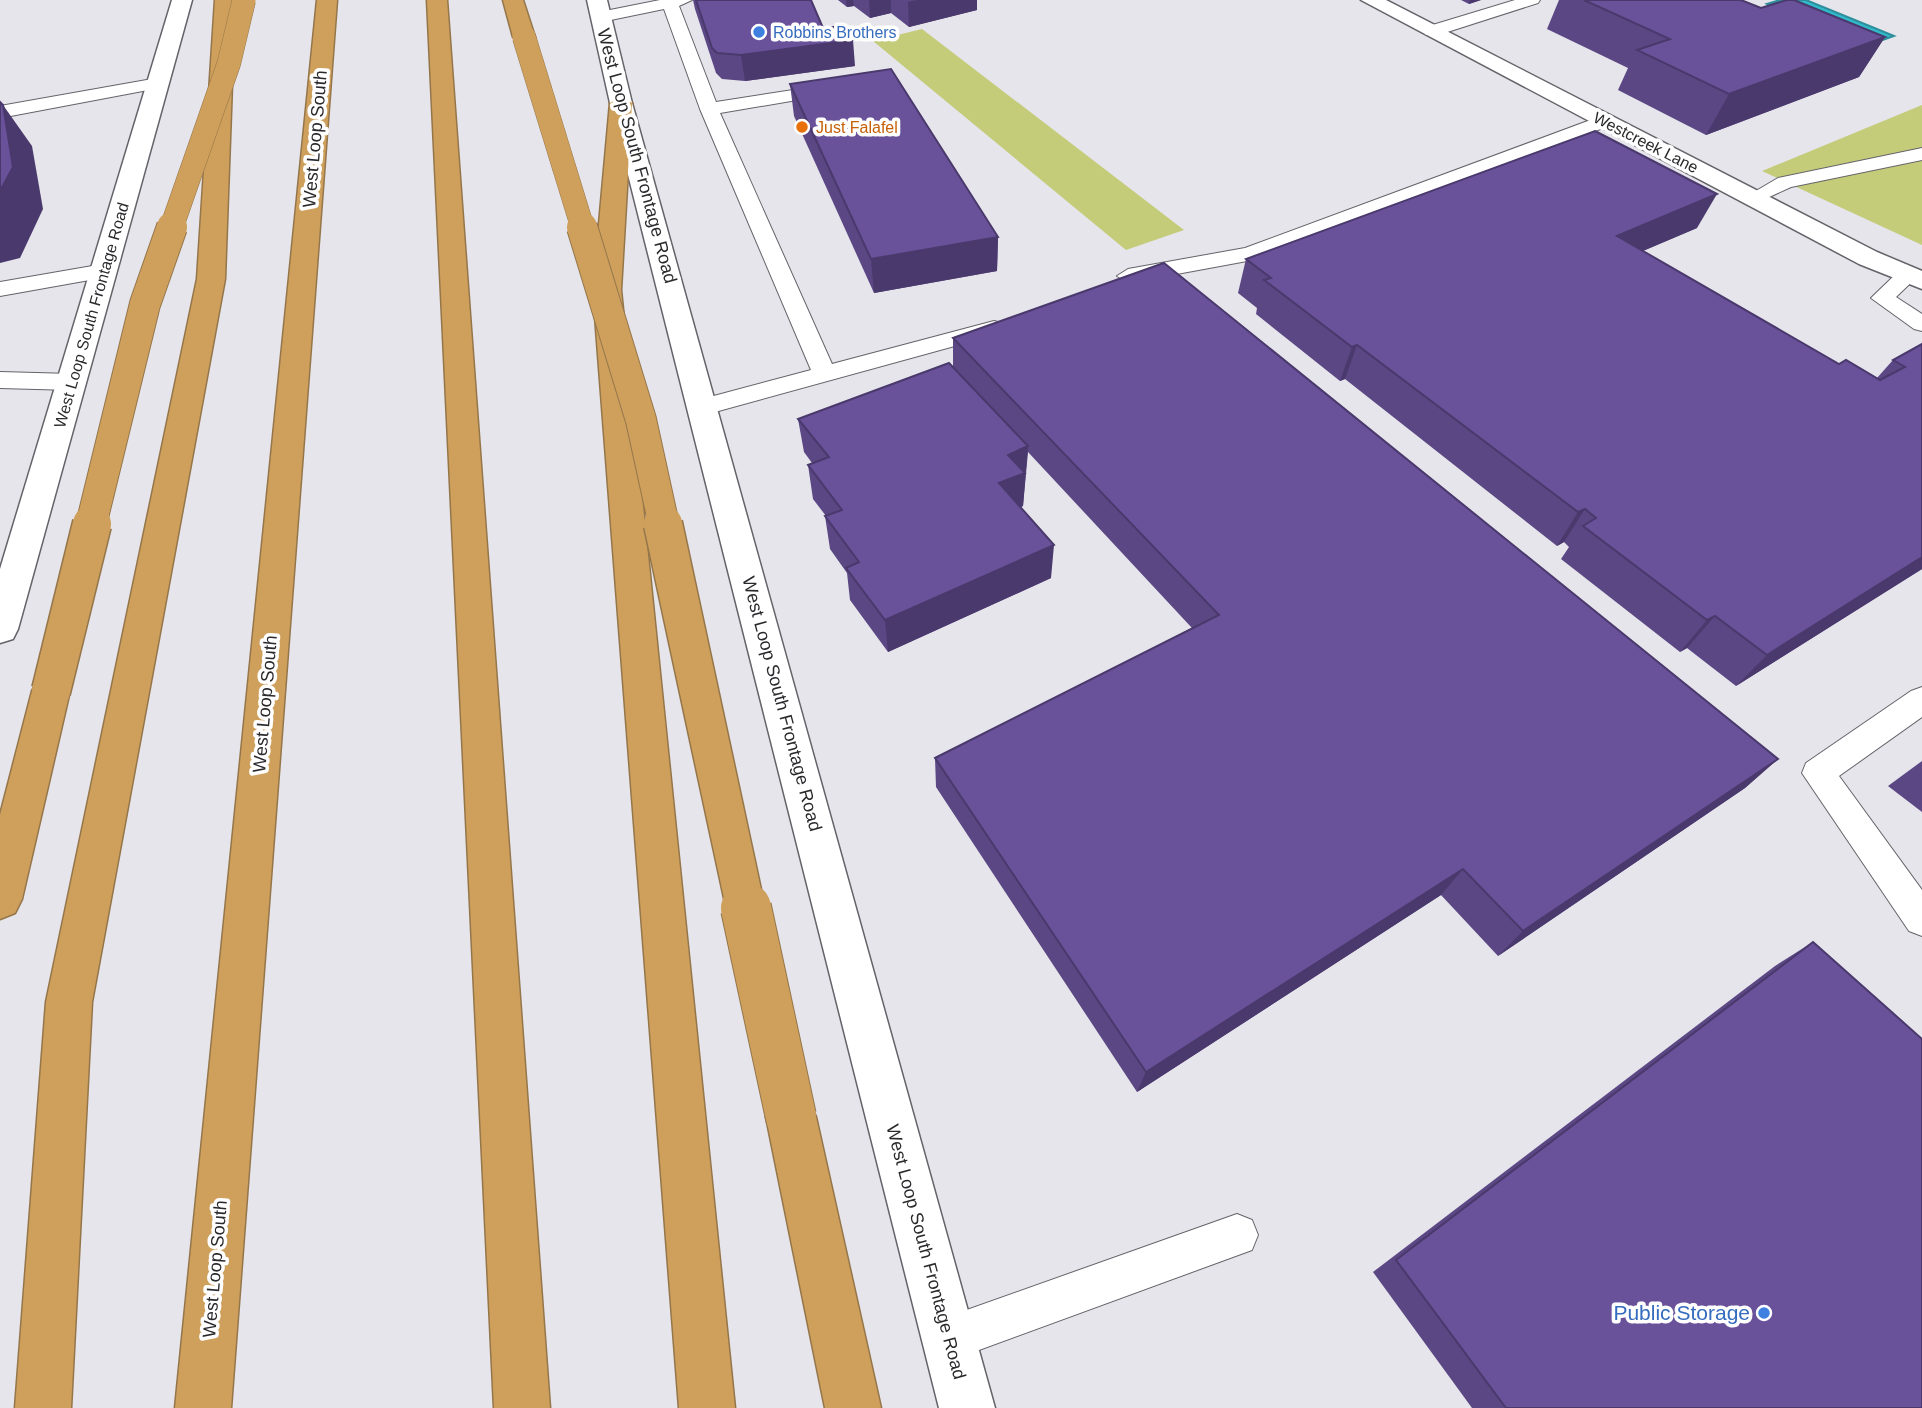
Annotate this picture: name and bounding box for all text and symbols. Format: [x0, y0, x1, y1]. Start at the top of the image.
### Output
marker: Robbins Brothers [751, 24, 767, 40]
place label: Robbins Brothers [773, 24, 897, 41]
street label: West Loop South Frontage Road [593, 26, 681, 286]
street label: West Loop South [299, 70, 331, 208]
street label: Westcreek Lane [1591, 109, 1701, 176]
marker: Just Falafel [794, 119, 810, 135]
place label: Just Falafel [816, 119, 898, 136]
street label: West Loop South Frontage Road [51, 201, 132, 430]
street label: West Loop South Frontage Road [738, 574, 826, 834]
street label: West Loop South [249, 635, 281, 773]
street label: West Loop South Frontage Road [882, 1122, 970, 1382]
street label: West Loop South [199, 1200, 231, 1338]
place label: Public Storage [1613, 1301, 1750, 1324]
marker: Public Storage [1756, 1305, 1772, 1321]

